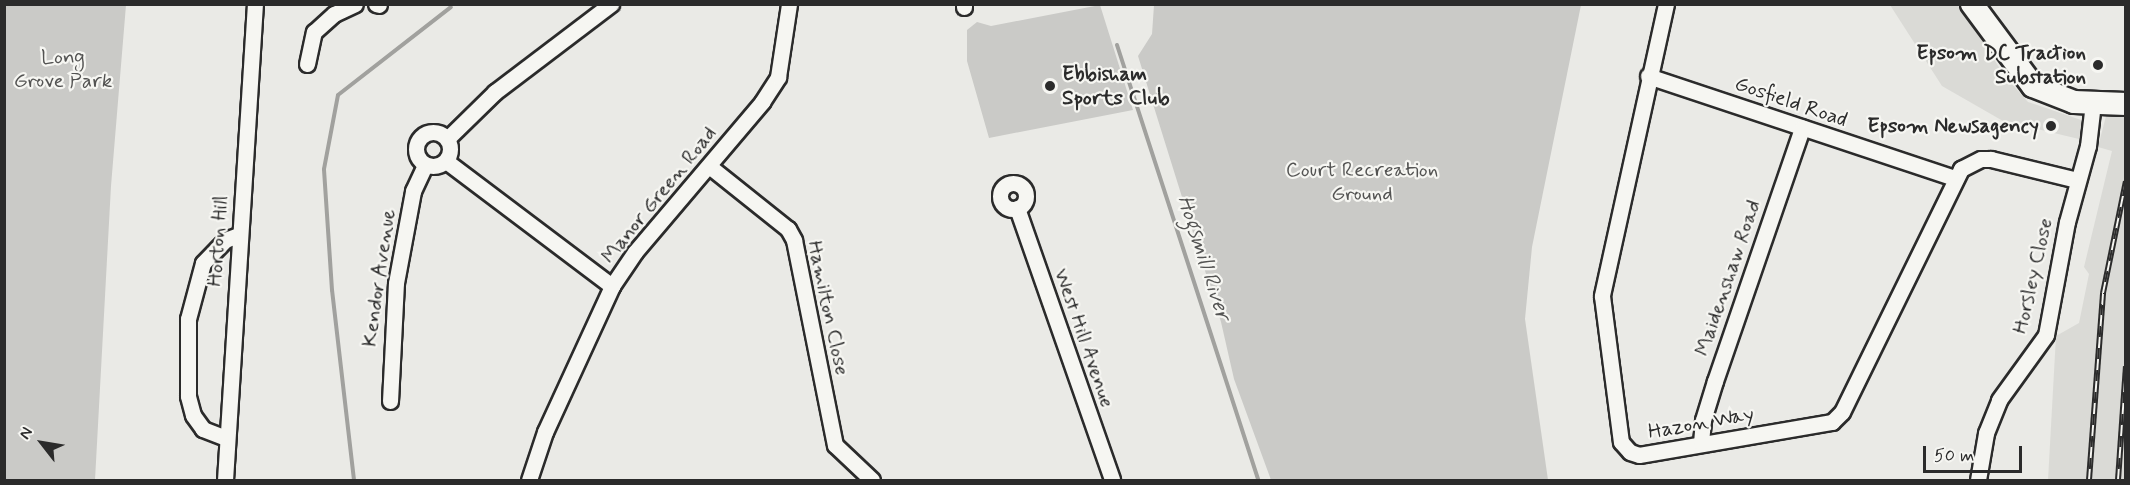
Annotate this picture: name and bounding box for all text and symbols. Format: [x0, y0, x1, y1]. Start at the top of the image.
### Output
place label: Epsom DC Traction Substation [1918, 40, 2086, 90]
park label: Long Grove Park [14, 44, 112, 94]
marker: Epsom DC Traction Substation [2091, 58, 2105, 72]
place label: Ebbisham Sports Club [1062, 61, 1170, 111]
street label: Gosfield Road [1732, 71, 1850, 133]
marker: Ebbisham Sports Club [1043, 79, 1057, 93]
place label: Epsom Newsagency [1867, 113, 2039, 139]
marker: Epsom Newsagency [2044, 119, 2058, 133]
street label: Manor Green Road [596, 121, 722, 269]
park label: Court Recreation Ground [1286, 157, 1438, 207]
water label: Hogsmill River [1170, 192, 1236, 324]
street label: Horton Hill [202, 194, 234, 288]
street label: Maidenshaw Road [1690, 197, 1766, 359]
street label: Kendor Avenue [357, 209, 401, 347]
street label: Horsley Close [2007, 216, 2059, 336]
street label: Hamilton Close [801, 238, 855, 378]
street label: West Hill Avenue [1048, 264, 1120, 412]
street label: Hazon Way [1646, 401, 1756, 445]
north arrow [12, 413, 72, 473]
text: N [14, 423, 38, 443]
scale bar [1926, 434, 2025, 472]
text: 50 m [1934, 444, 1974, 468]

